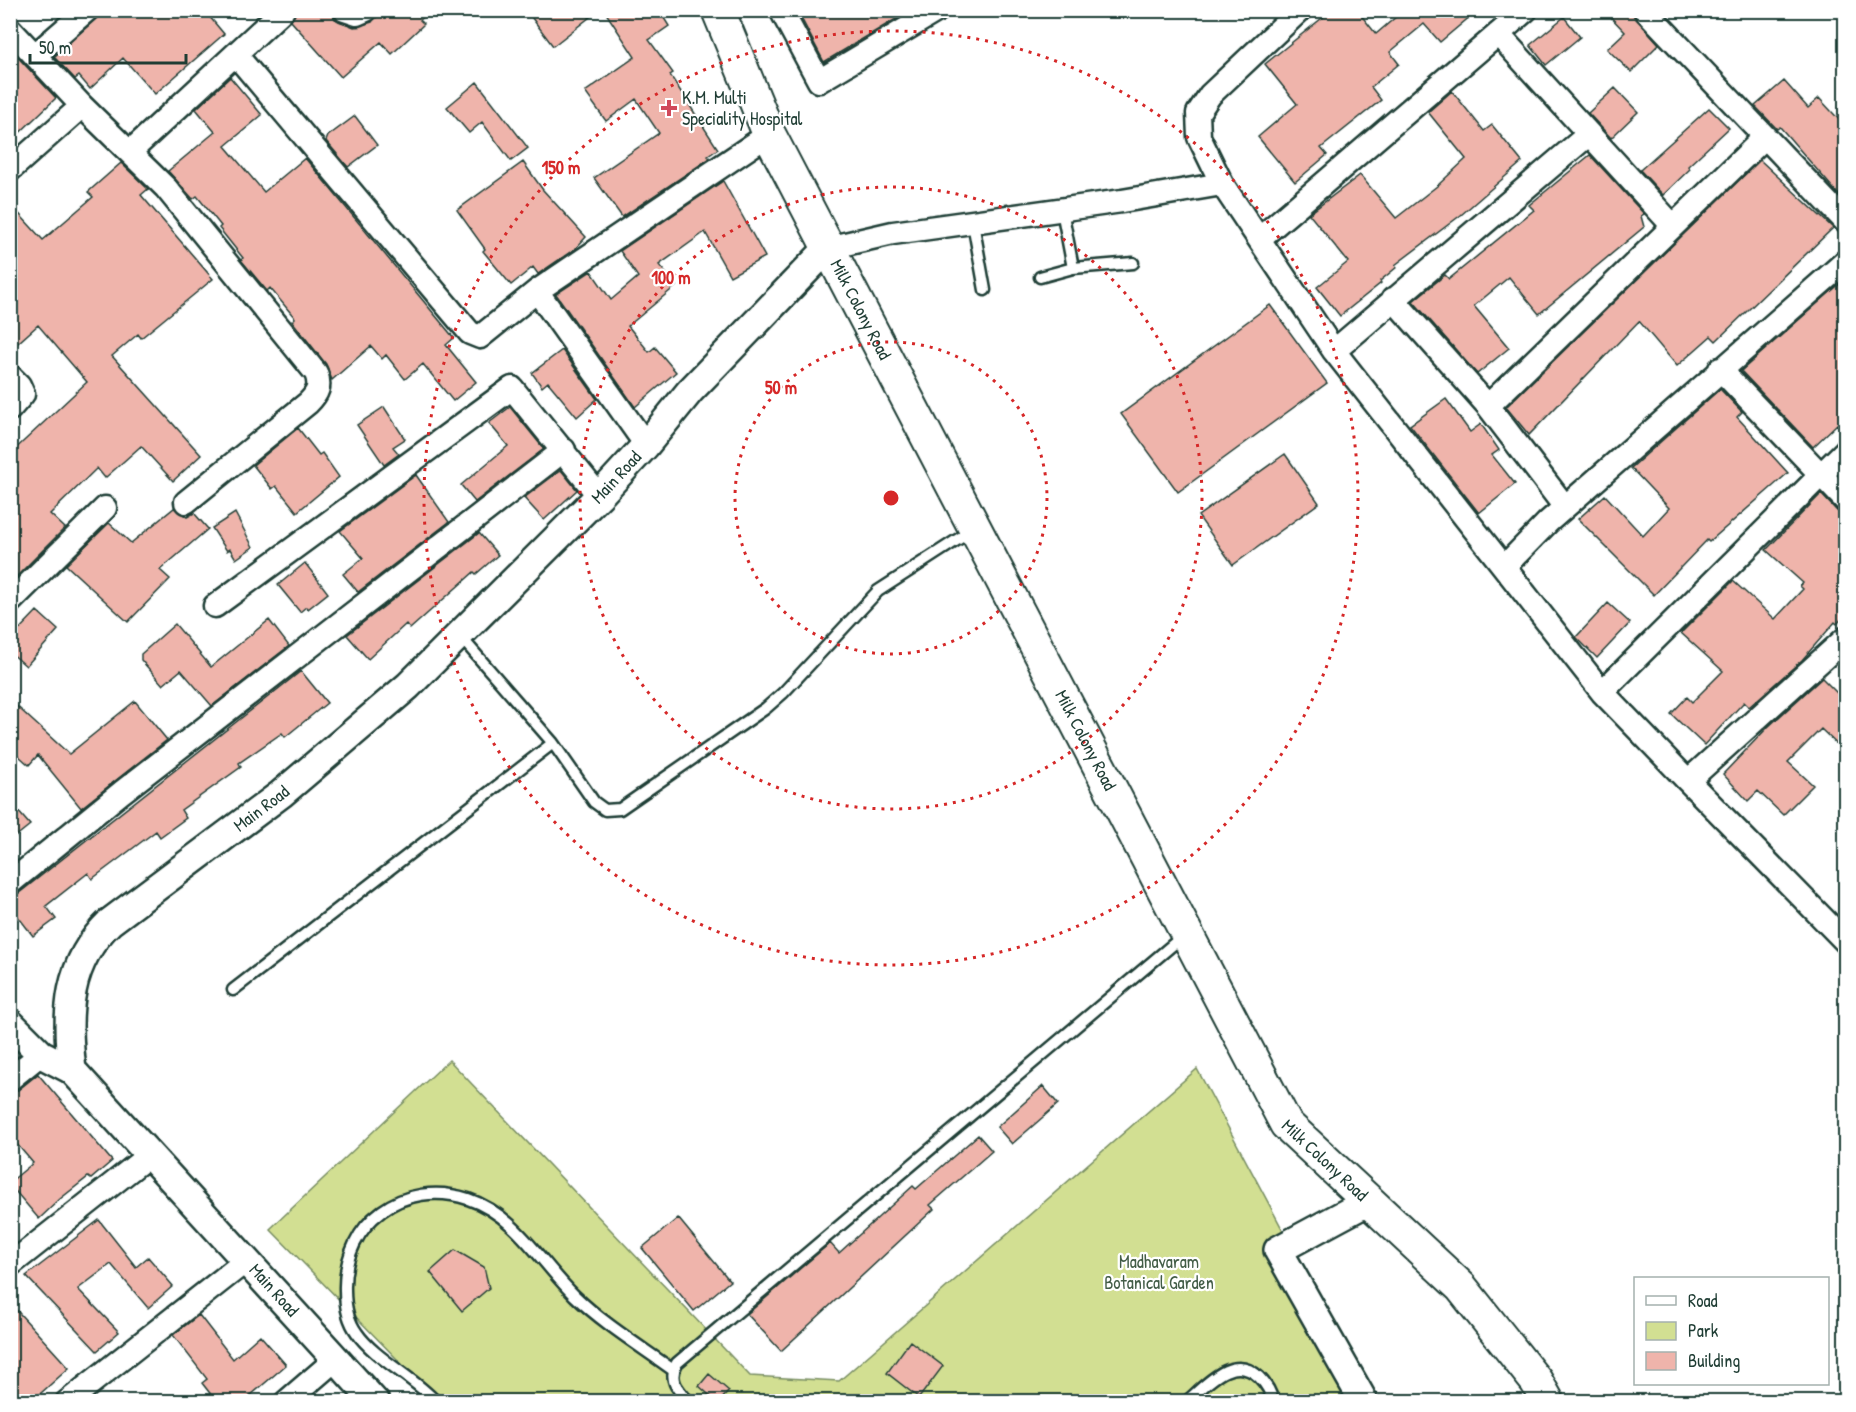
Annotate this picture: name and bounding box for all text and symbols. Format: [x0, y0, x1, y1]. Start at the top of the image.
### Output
scale bar [30, 27, 186, 65]
text: 50 m [39, 35, 71, 60]
place label: K.M. Multi Speciality Hospital [682, 85, 803, 131]
marker: K.M. Multi Speciality Hospital [660, 99, 678, 117]
text: 150 m [542, 155, 580, 180]
street label: Milk Colony Road [825, 255, 898, 364]
text: 100 m [651, 265, 691, 290]
text: 50 m [765, 375, 797, 400]
street label: Main Road [585, 445, 647, 509]
centre of rings [881, 488, 901, 508]
street label: Milk Colony Road [1050, 686, 1123, 794]
street label: Main Road [228, 779, 294, 837]
street label: Milk Colony Road [1276, 1113, 1374, 1206]
park label: Madhavaram Botanical Garden [1104, 1249, 1214, 1295]
street label: Main Road [244, 1258, 305, 1322]
legend [1634, 1277, 1829, 1385]
text: Road [1688, 1288, 1718, 1313]
text: Park [1688, 1318, 1719, 1343]
text: Building [1688, 1348, 1740, 1373]

